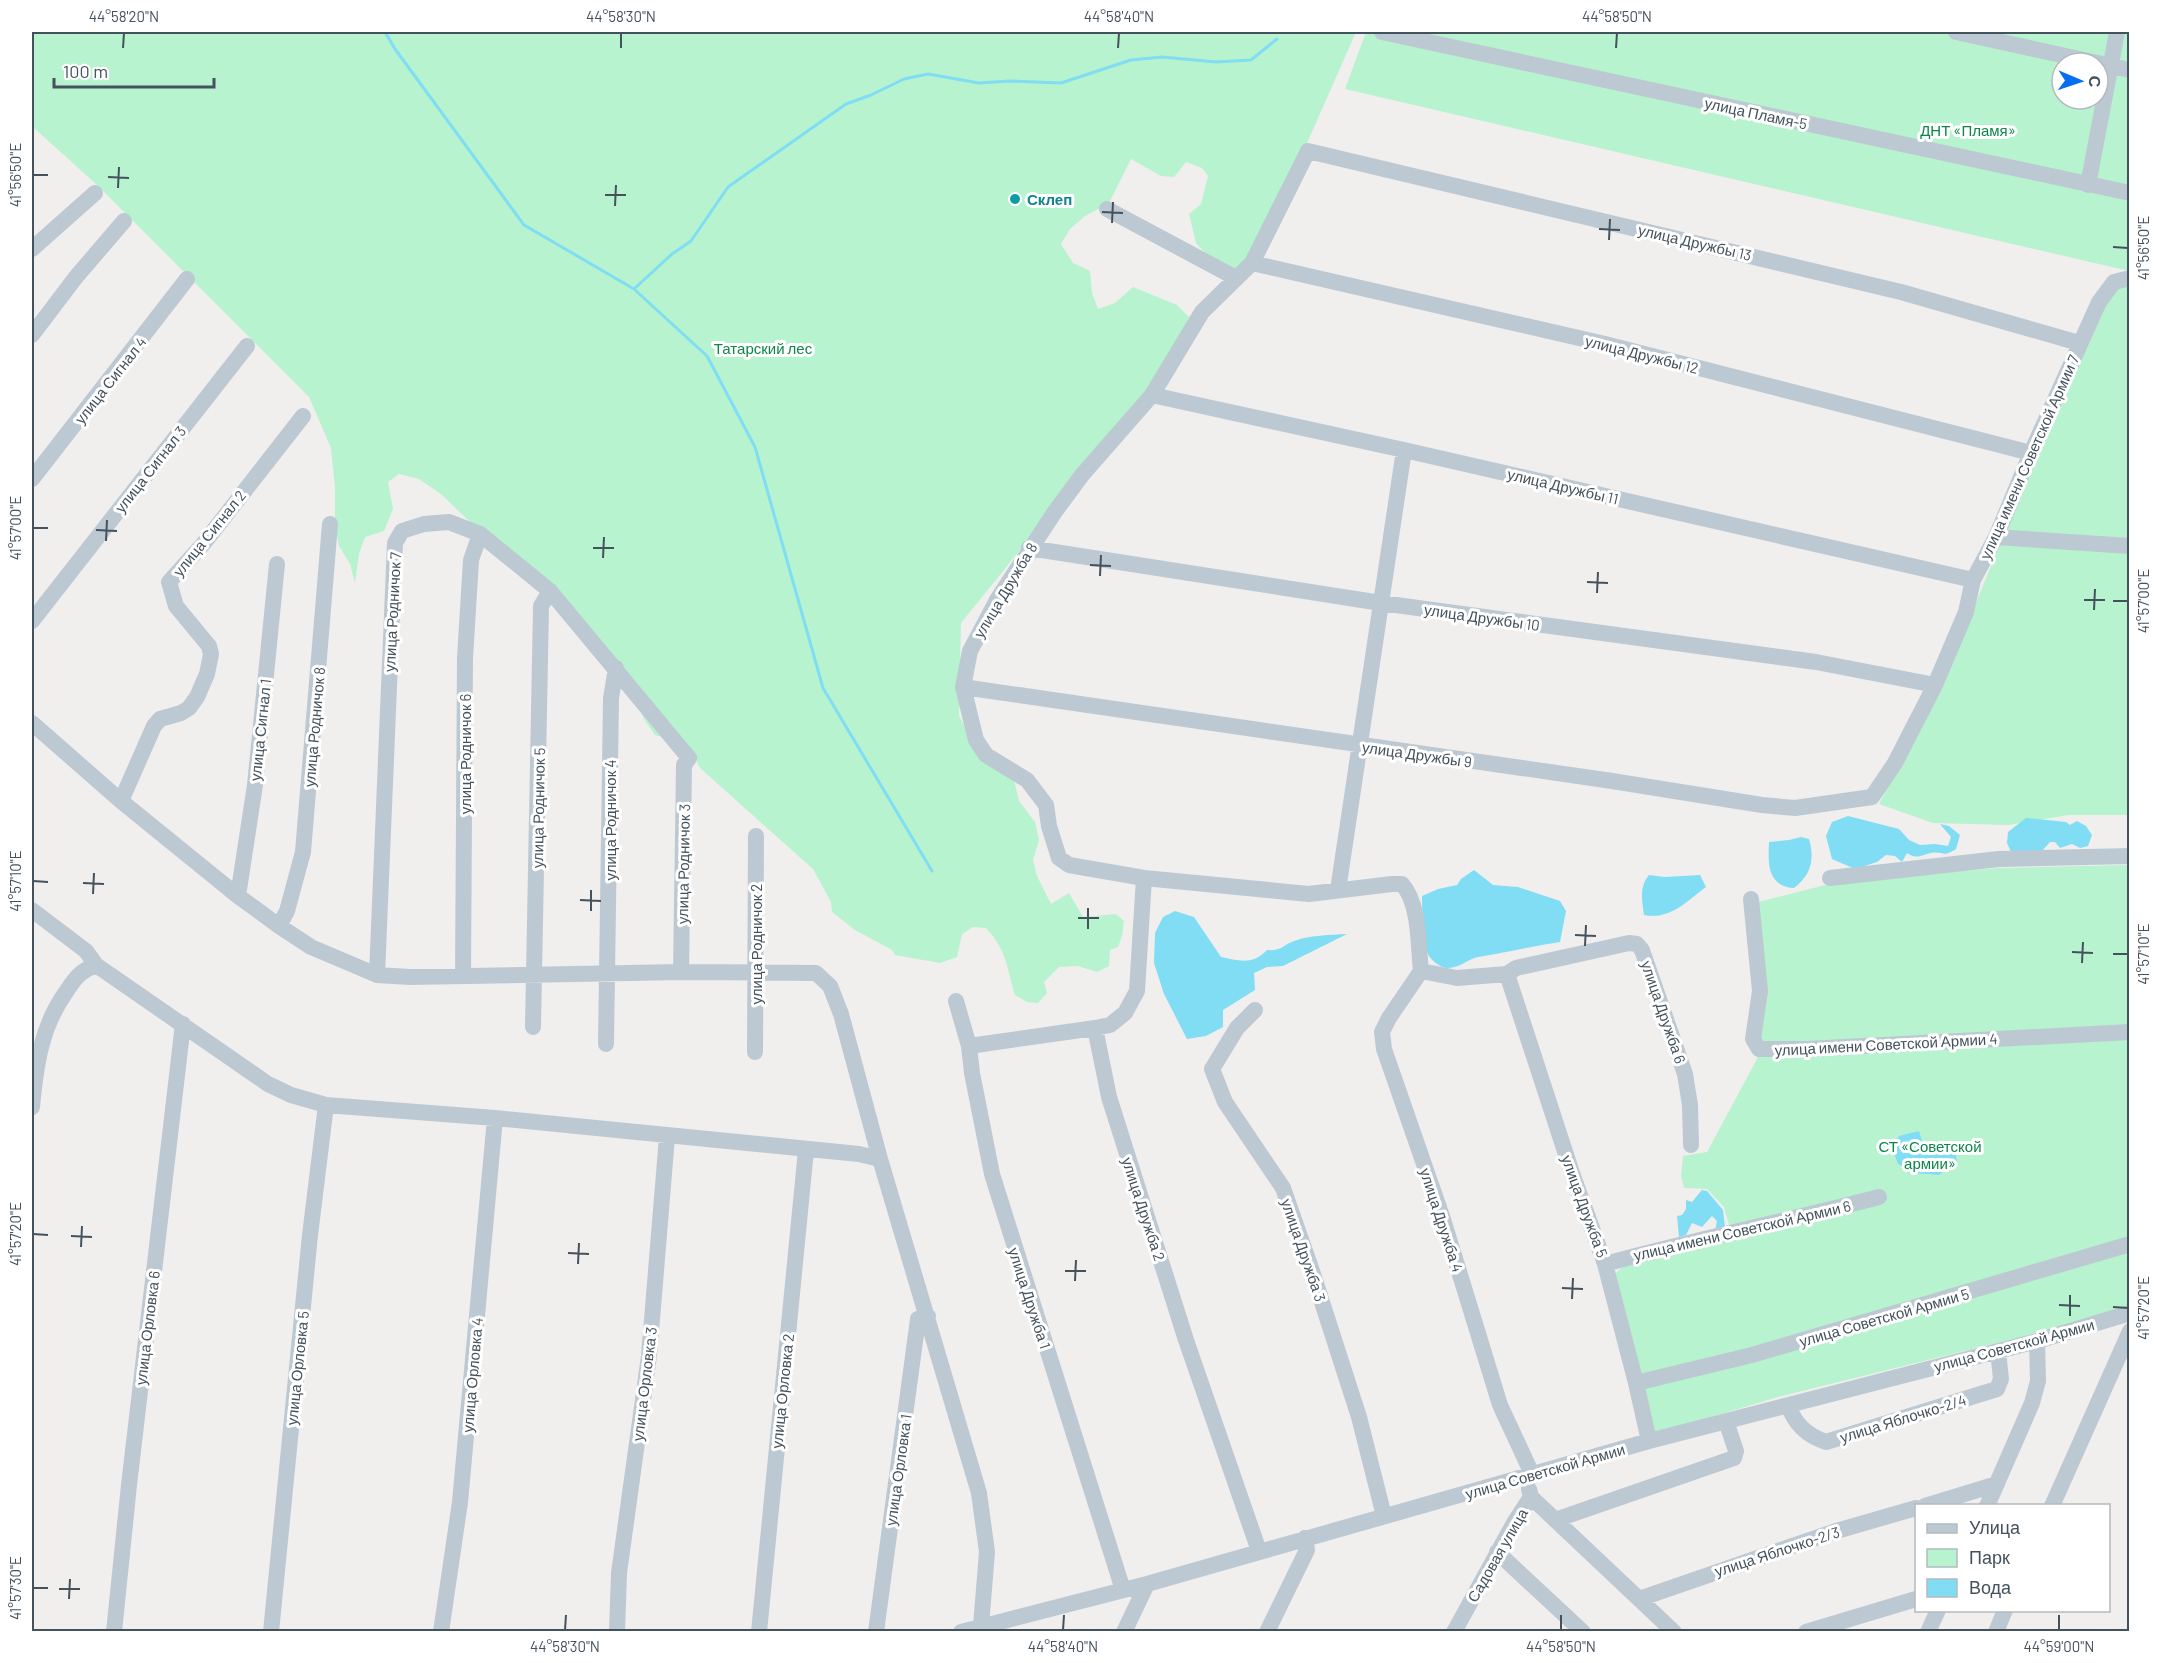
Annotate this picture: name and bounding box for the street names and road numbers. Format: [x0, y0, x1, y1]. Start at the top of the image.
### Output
street label: улица Пламя-5 [1703, 93, 1809, 133]
street label: улица Дружбы 13 [1637, 220, 1753, 264]
street label: улица Дружбы 12 [1583, 331, 1701, 377]
street label: улица Сигнал 4 [70, 333, 150, 427]
street label: улица имени Советской Армии 7 [1976, 352, 2082, 562]
street label: улица Сигнал 3 [111, 422, 189, 516]
street label: улица Дружбы 11 [1506, 464, 1620, 508]
street label: улица Сигнал 2 [169, 486, 249, 580]
street label: улица Дружба 8 [970, 539, 1040, 641]
street label: улица Родничок 7 [380, 552, 404, 672]
street label: улица Дружбы 10 [1423, 600, 1541, 634]
street label: улица Родничок 8 [300, 666, 328, 788]
street label: улица Сигнал 1 [246, 678, 274, 782]
street label: улица Родничок 6 [456, 694, 474, 814]
street label: улица Дружбы 9 [1361, 737, 1473, 771]
street label: улица Родничок 5 [528, 748, 548, 868]
street label: улица Родничок 4 [601, 760, 619, 881]
street label: улица Родничок 3 [673, 804, 693, 924]
street label: улица Родничок 2 [747, 884, 765, 1004]
street label: улица Дружба 6 [1638, 958, 1690, 1066]
street label: улица имени Советской Армии 4 [1774, 1029, 1998, 1059]
street label: улица Дружба 5 [1558, 1152, 1612, 1260]
street label: улица Дружба 2 [1119, 1155, 1169, 1263]
street label: улица Дружба 4 [1417, 1166, 1467, 1274]
street label: улица Дружба 3 [1278, 1196, 1330, 1304]
street label: улица имени Советской Армии 6 [1632, 1196, 1852, 1264]
street label: улица Дружба 1 [1005, 1245, 1055, 1351]
street label: улица Орловка 6 [131, 1270, 163, 1386]
street label: улица Советской Армии 5 [1797, 1284, 1971, 1350]
street label: улица Орловка 5 [282, 1310, 312, 1426]
street label: улица Советской Армии [1932, 1315, 2096, 1375]
street label: улица Орловка 4 [458, 1317, 486, 1433]
street label: улица Орловка 3 [628, 1326, 660, 1442]
street label: улица Орловка 2 [767, 1333, 797, 1449]
street label: улица Яблочко-2/4 [1838, 1390, 1968, 1446]
street label: улица Орловка 1 [881, 1413, 915, 1527]
street label: улица Советской Армии [1463, 1440, 1627, 1502]
street label: Садовая улица [1463, 1504, 1531, 1605]
street label: улица Яблочко-2/3 [1712, 1522, 1842, 1580]

